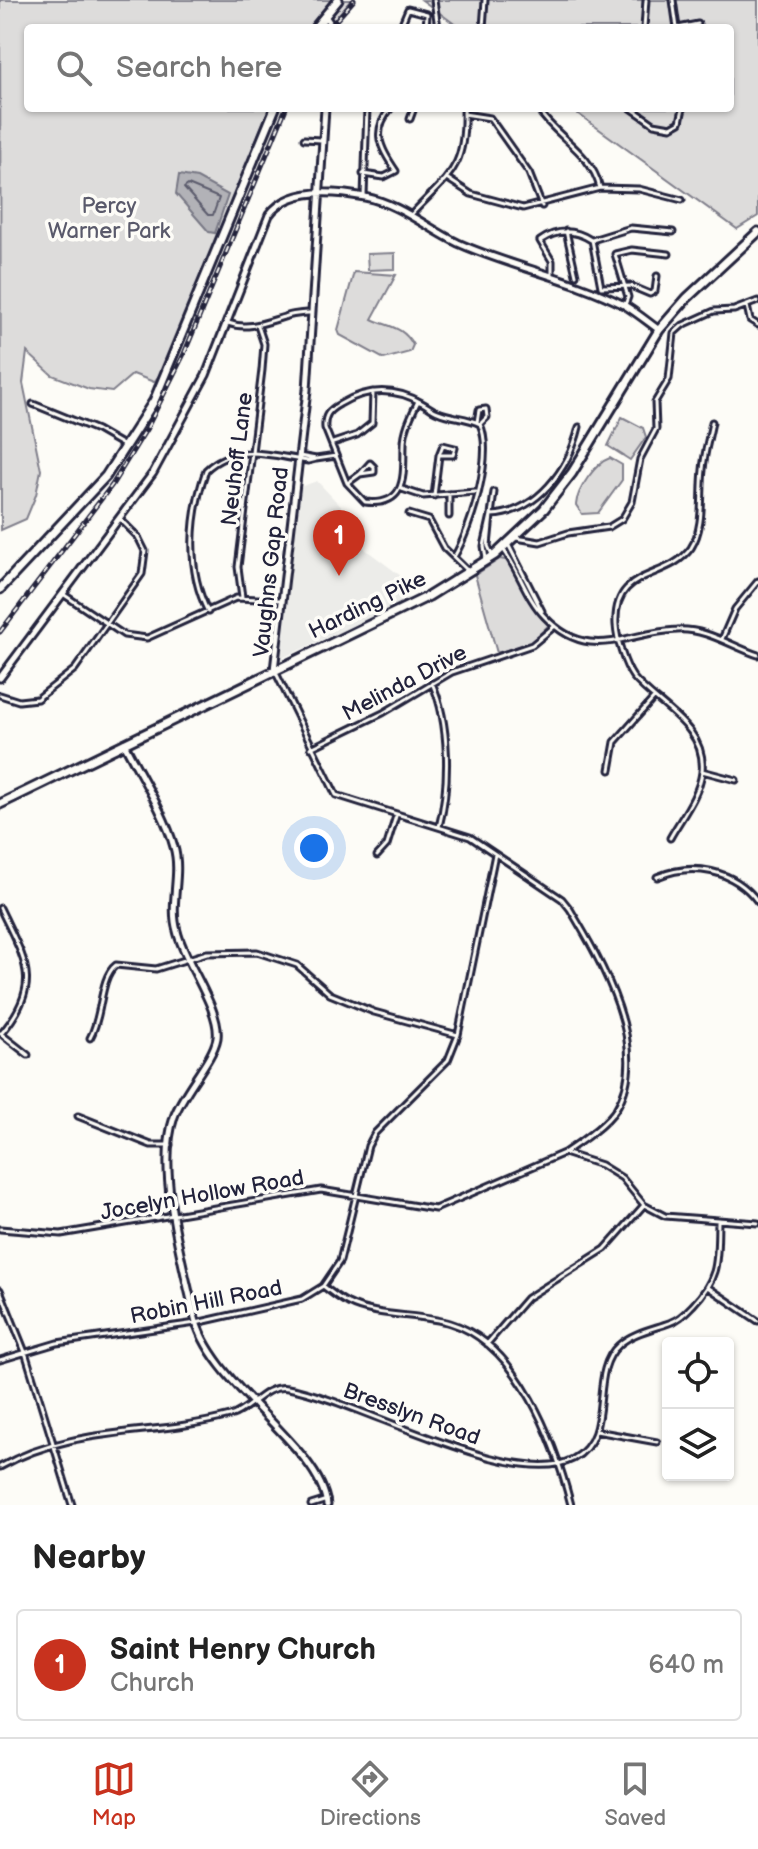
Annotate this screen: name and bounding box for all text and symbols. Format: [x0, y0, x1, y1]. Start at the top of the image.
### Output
search box [24, 24, 734, 112]
icon: search [52, 46, 96, 90]
text: Search here [116, 50, 282, 86]
park label: Percy Warner Park [48, 193, 171, 245]
street label: Neuhoff Lane [216, 391, 259, 527]
street label: Vaughns Gap Road [248, 465, 295, 659]
pin: 1 [313, 510, 365, 576]
street label: Harding Pike [305, 565, 431, 645]
street label: Melinda Drive [338, 639, 472, 727]
your location [294, 828, 334, 868]
street label: Jocelyn Hollow Road [98, 1164, 306, 1227]
street label: Robin Hill Road [128, 1275, 285, 1330]
map controls [662, 1337, 734, 1481]
button: locate [662, 1337, 734, 1409]
street label: Bresslyn Road [339, 1377, 484, 1452]
button: layers [662, 1409, 734, 1481]
text: Nearby [32, 1537, 146, 1578]
text: Saint Henry Church [110, 1632, 376, 1668]
text: 1 [55, 1650, 65, 1681]
text: 640 m [648, 1650, 724, 1681]
text: Church [110, 1668, 194, 1699]
tab: Map [92, 1757, 136, 1832]
tab: Directions [320, 1757, 421, 1832]
tab: Saved [604, 1757, 666, 1832]

